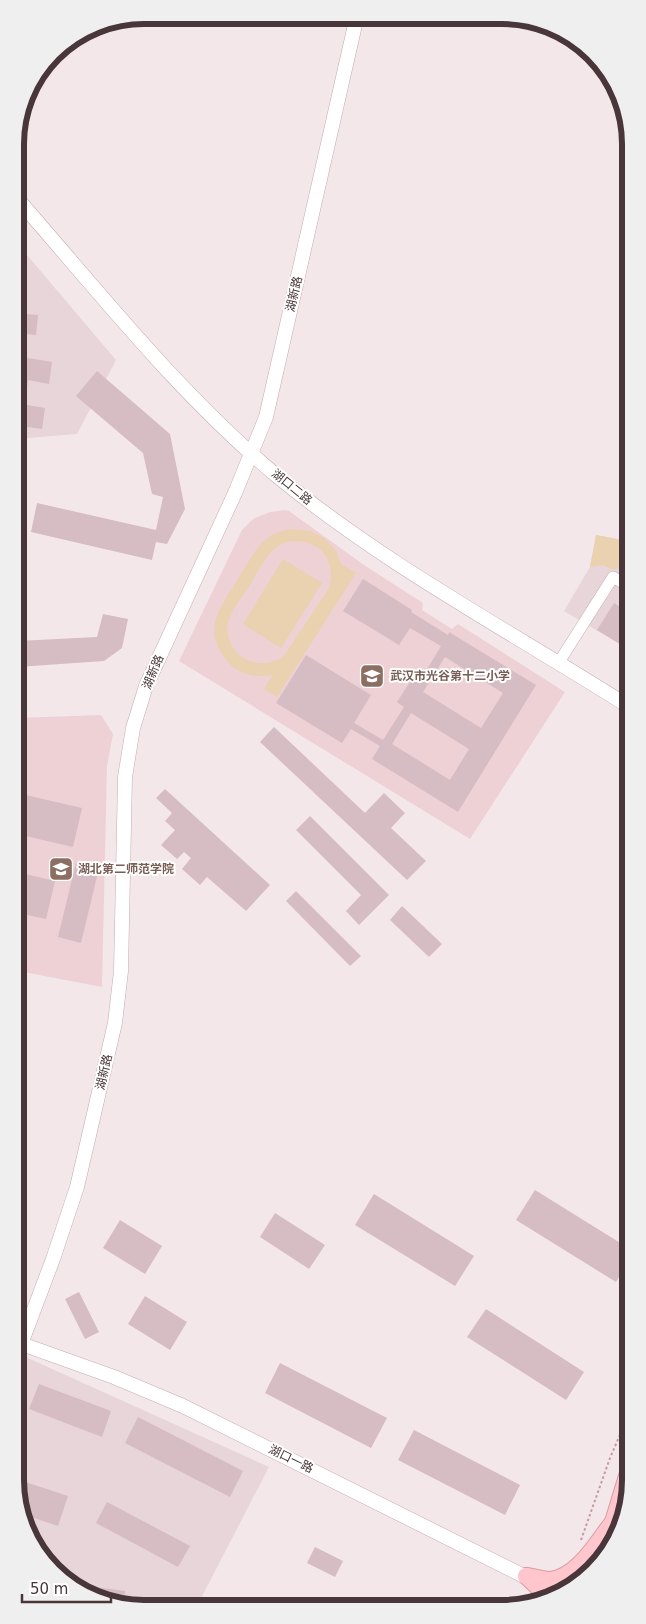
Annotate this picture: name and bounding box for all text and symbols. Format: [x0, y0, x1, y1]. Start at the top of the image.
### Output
street label: 湖新路 [283, 275, 305, 313]
street label: 湖口二路 [269, 466, 315, 508]
street label: 湖新路 [140, 653, 166, 691]
school or university icon: 武汉市光谷第十二小学 [359, 663, 385, 689]
place label: 武汉市光谷第十二小学 [390, 669, 510, 683]
school or university icon: 湖北第二师范学院 [48, 856, 74, 882]
place label: 湖北第二师范学院 [78, 862, 174, 876]
street label: 湖新路 [93, 1053, 115, 1091]
street label: 湖口一路 [266, 1442, 316, 1476]
scale bar [22, 1572, 111, 1604]
text: 50 m [30, 1580, 68, 1598]

